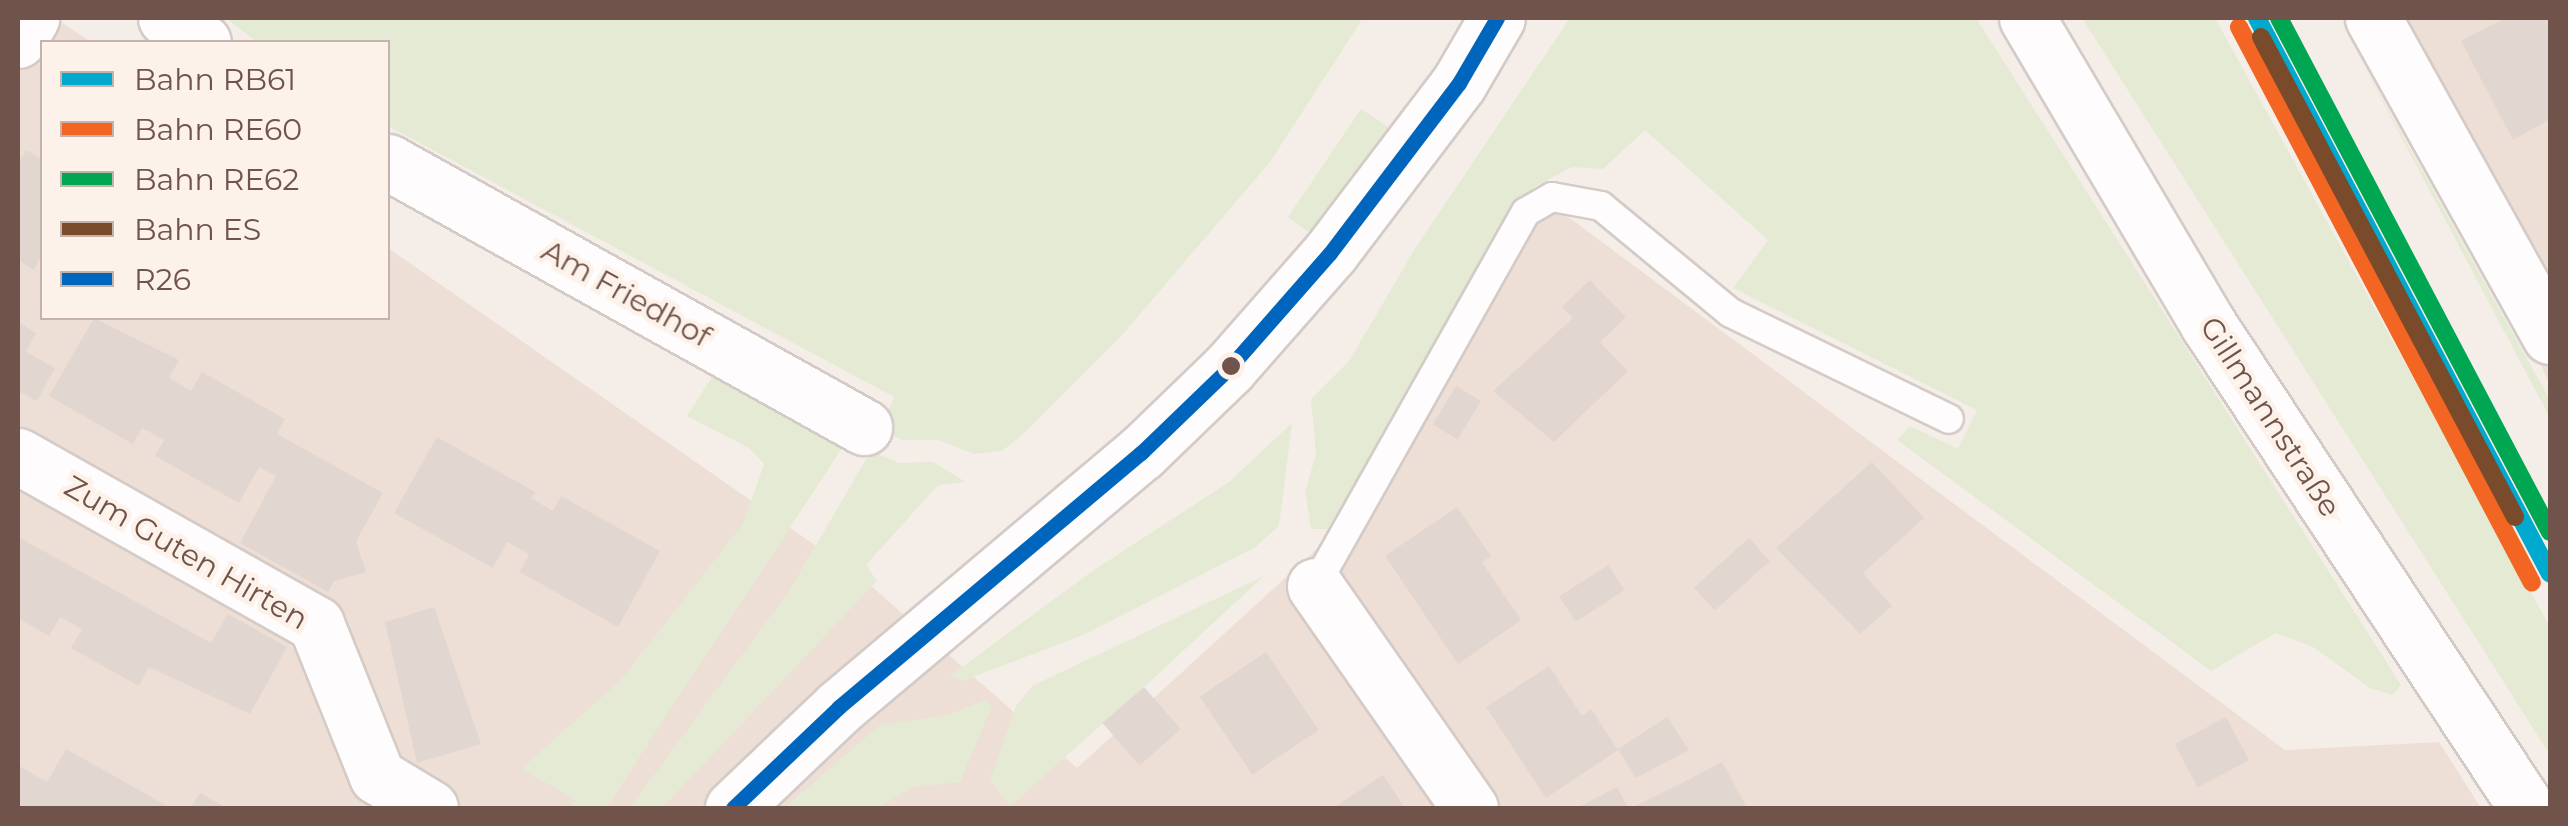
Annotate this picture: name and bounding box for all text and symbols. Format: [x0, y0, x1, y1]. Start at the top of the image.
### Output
legend [40, 40, 390, 320]
text: Bahn RB61 [134, 61, 296, 98]
text: Bahn RE60 [134, 111, 302, 148]
text: Bahn RE62 [134, 161, 299, 198]
text: Bahn ES [134, 211, 261, 248]
street label: Am Friedhof [535, 233, 717, 355]
text: R26 [134, 261, 191, 298]
street label: Gillmannstraße [2192, 310, 2348, 524]
unlabelled marker [1221, 356, 1241, 376]
street label: Zum Guten Hirten [58, 469, 314, 637]

